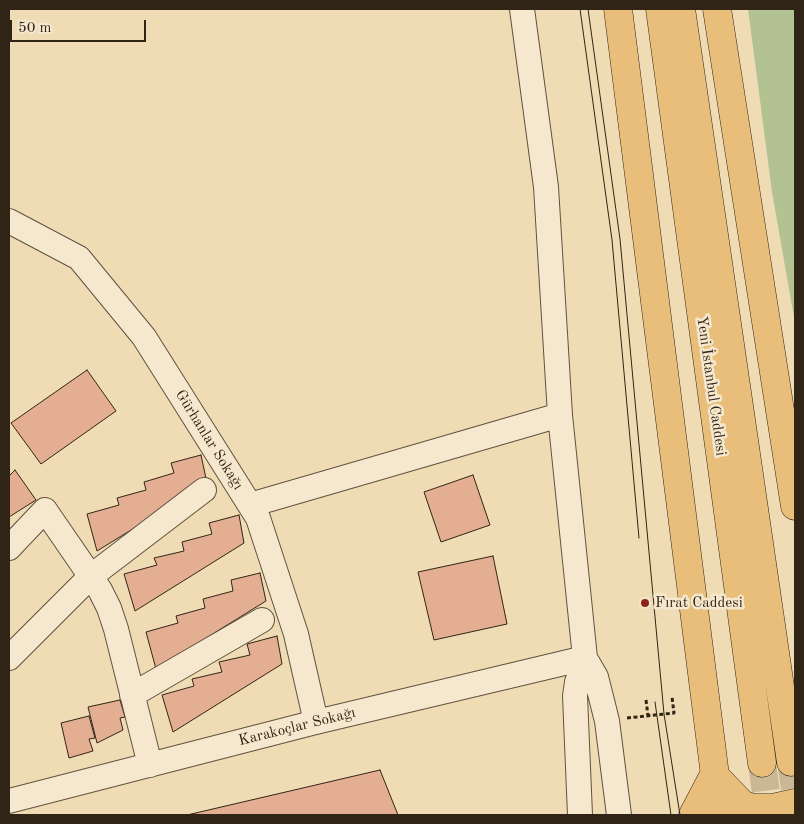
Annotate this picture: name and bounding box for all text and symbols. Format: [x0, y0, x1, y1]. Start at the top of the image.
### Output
scale bar [12, 10, 149, 42]
text: 50 m [18, 21, 52, 36]
street label: Yeni İstanbul Caddesi [692, 315, 730, 457]
street label: Gürhanlar Sokağı [171, 387, 247, 493]
place label: Fırat Caddesi [655, 594, 743, 612]
marker: Fırat Caddesi [639, 597, 651, 609]
street label: Karakoçlar Sokağı [237, 704, 357, 750]

